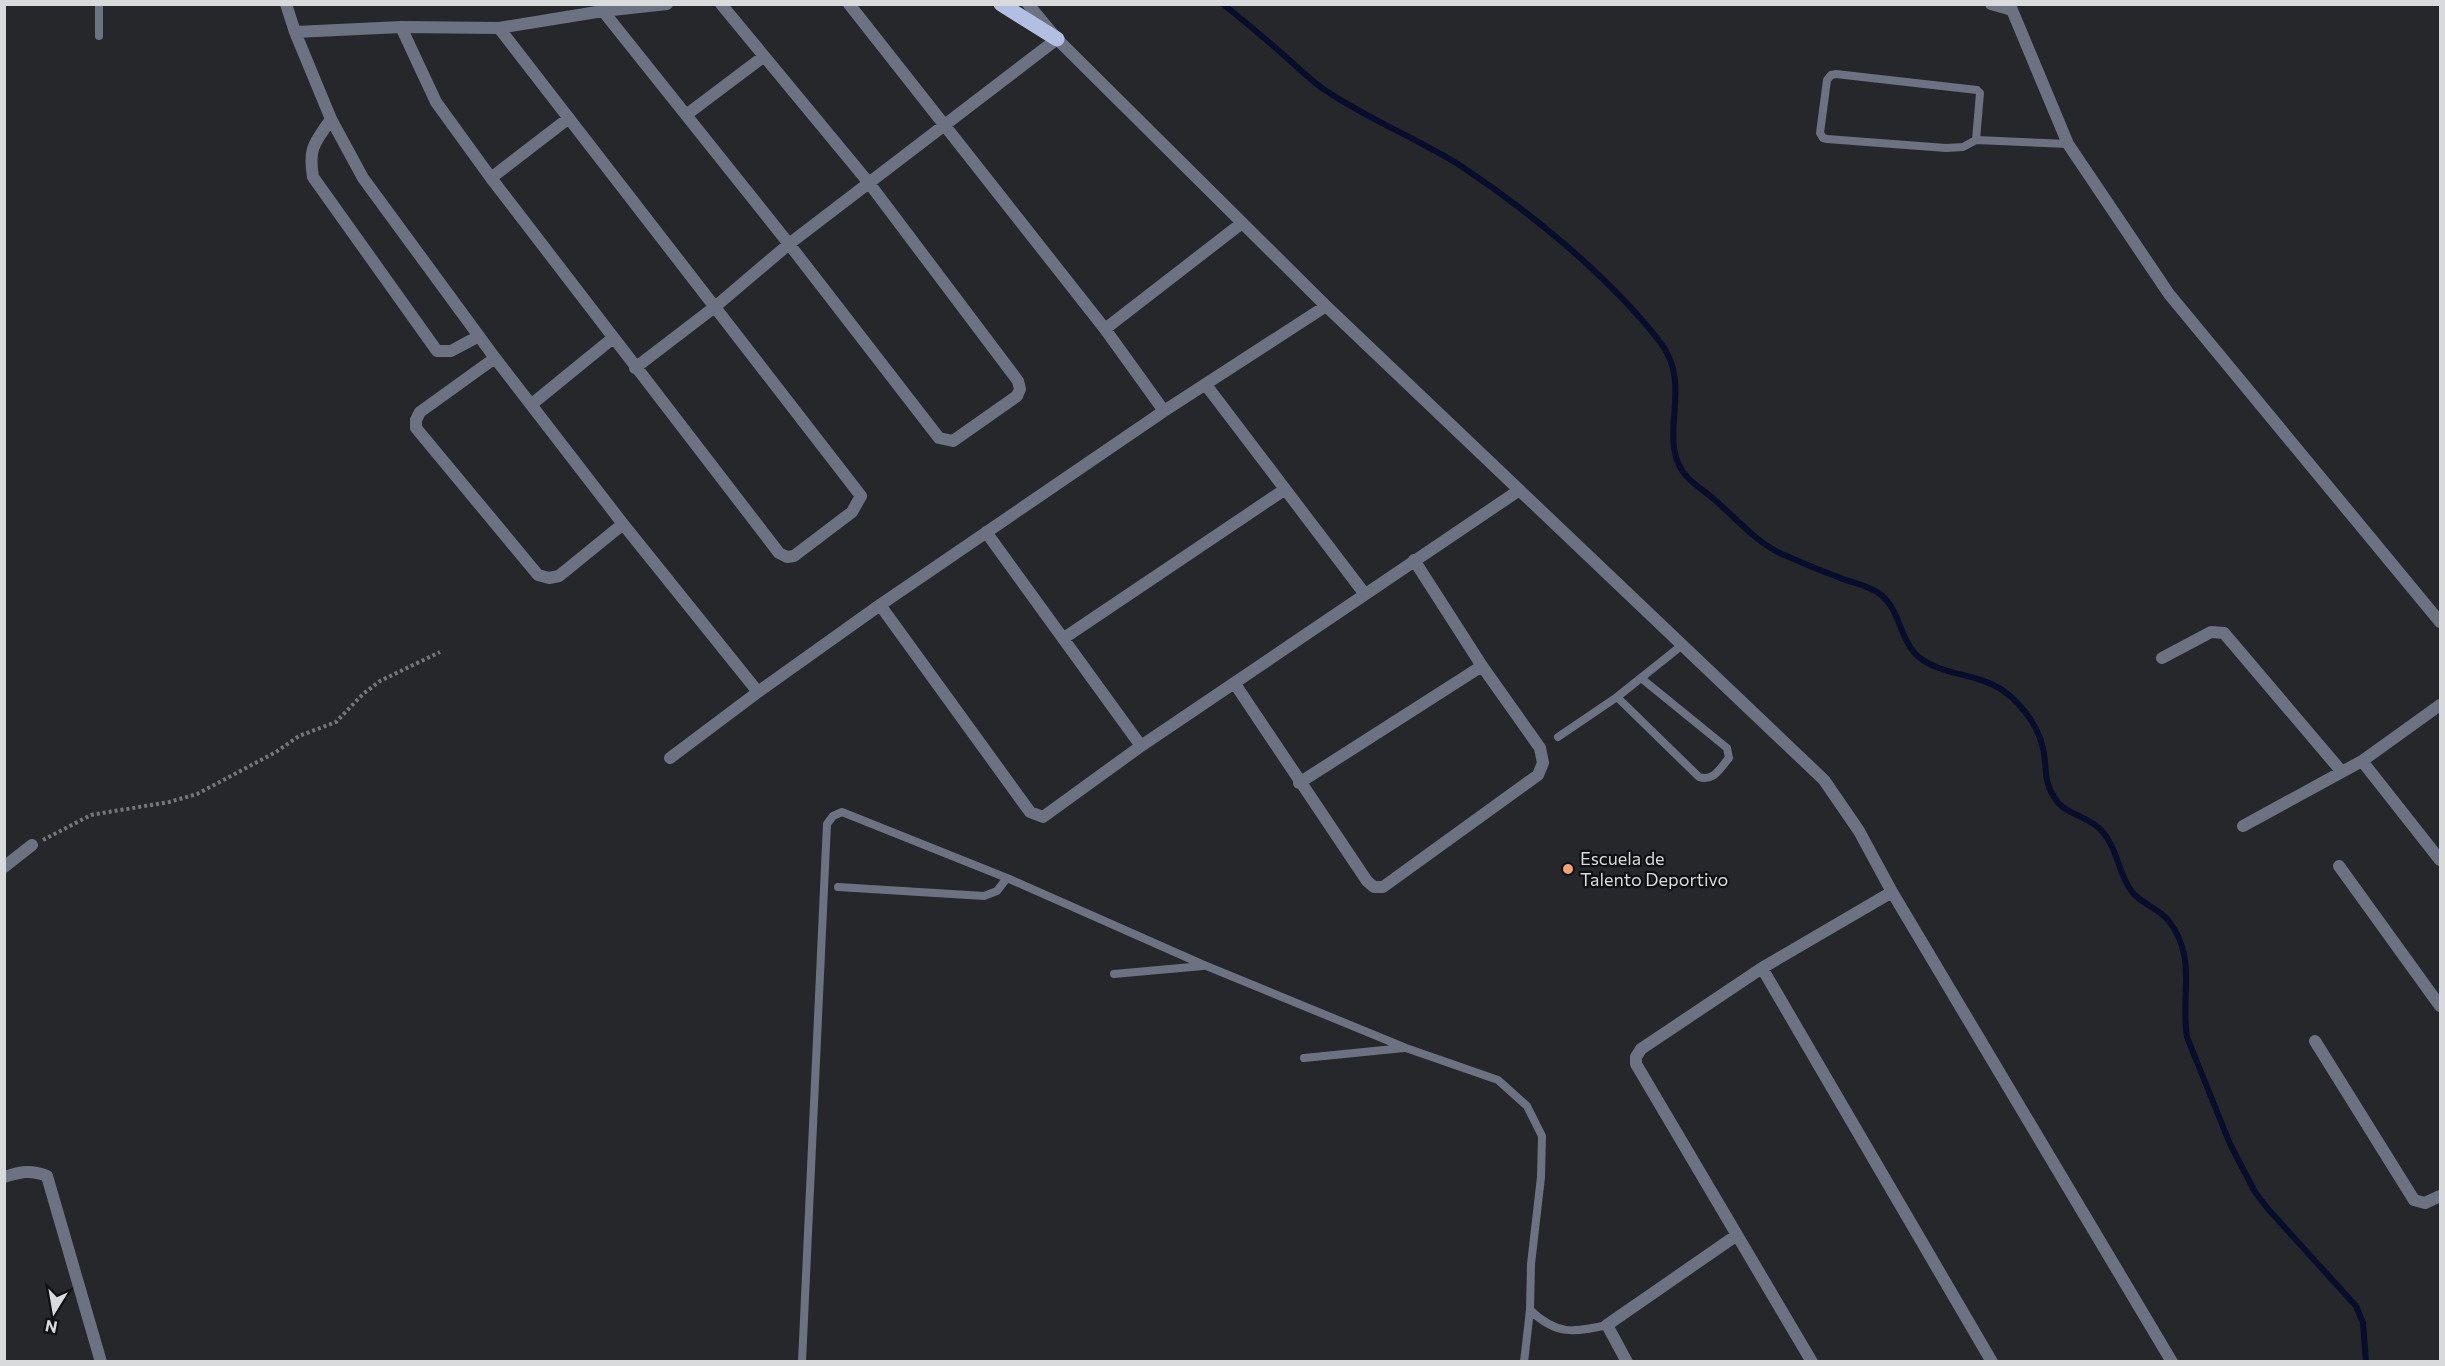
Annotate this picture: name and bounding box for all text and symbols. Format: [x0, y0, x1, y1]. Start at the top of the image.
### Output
place label: Escuela de Talento Deportivo [1580, 847, 1728, 890]
marker: Escuela de Talento Deportivo [1561, 862, 1575, 876]
north arrow [24, 1282, 84, 1342]
text: N [43, 1317, 59, 1338]

